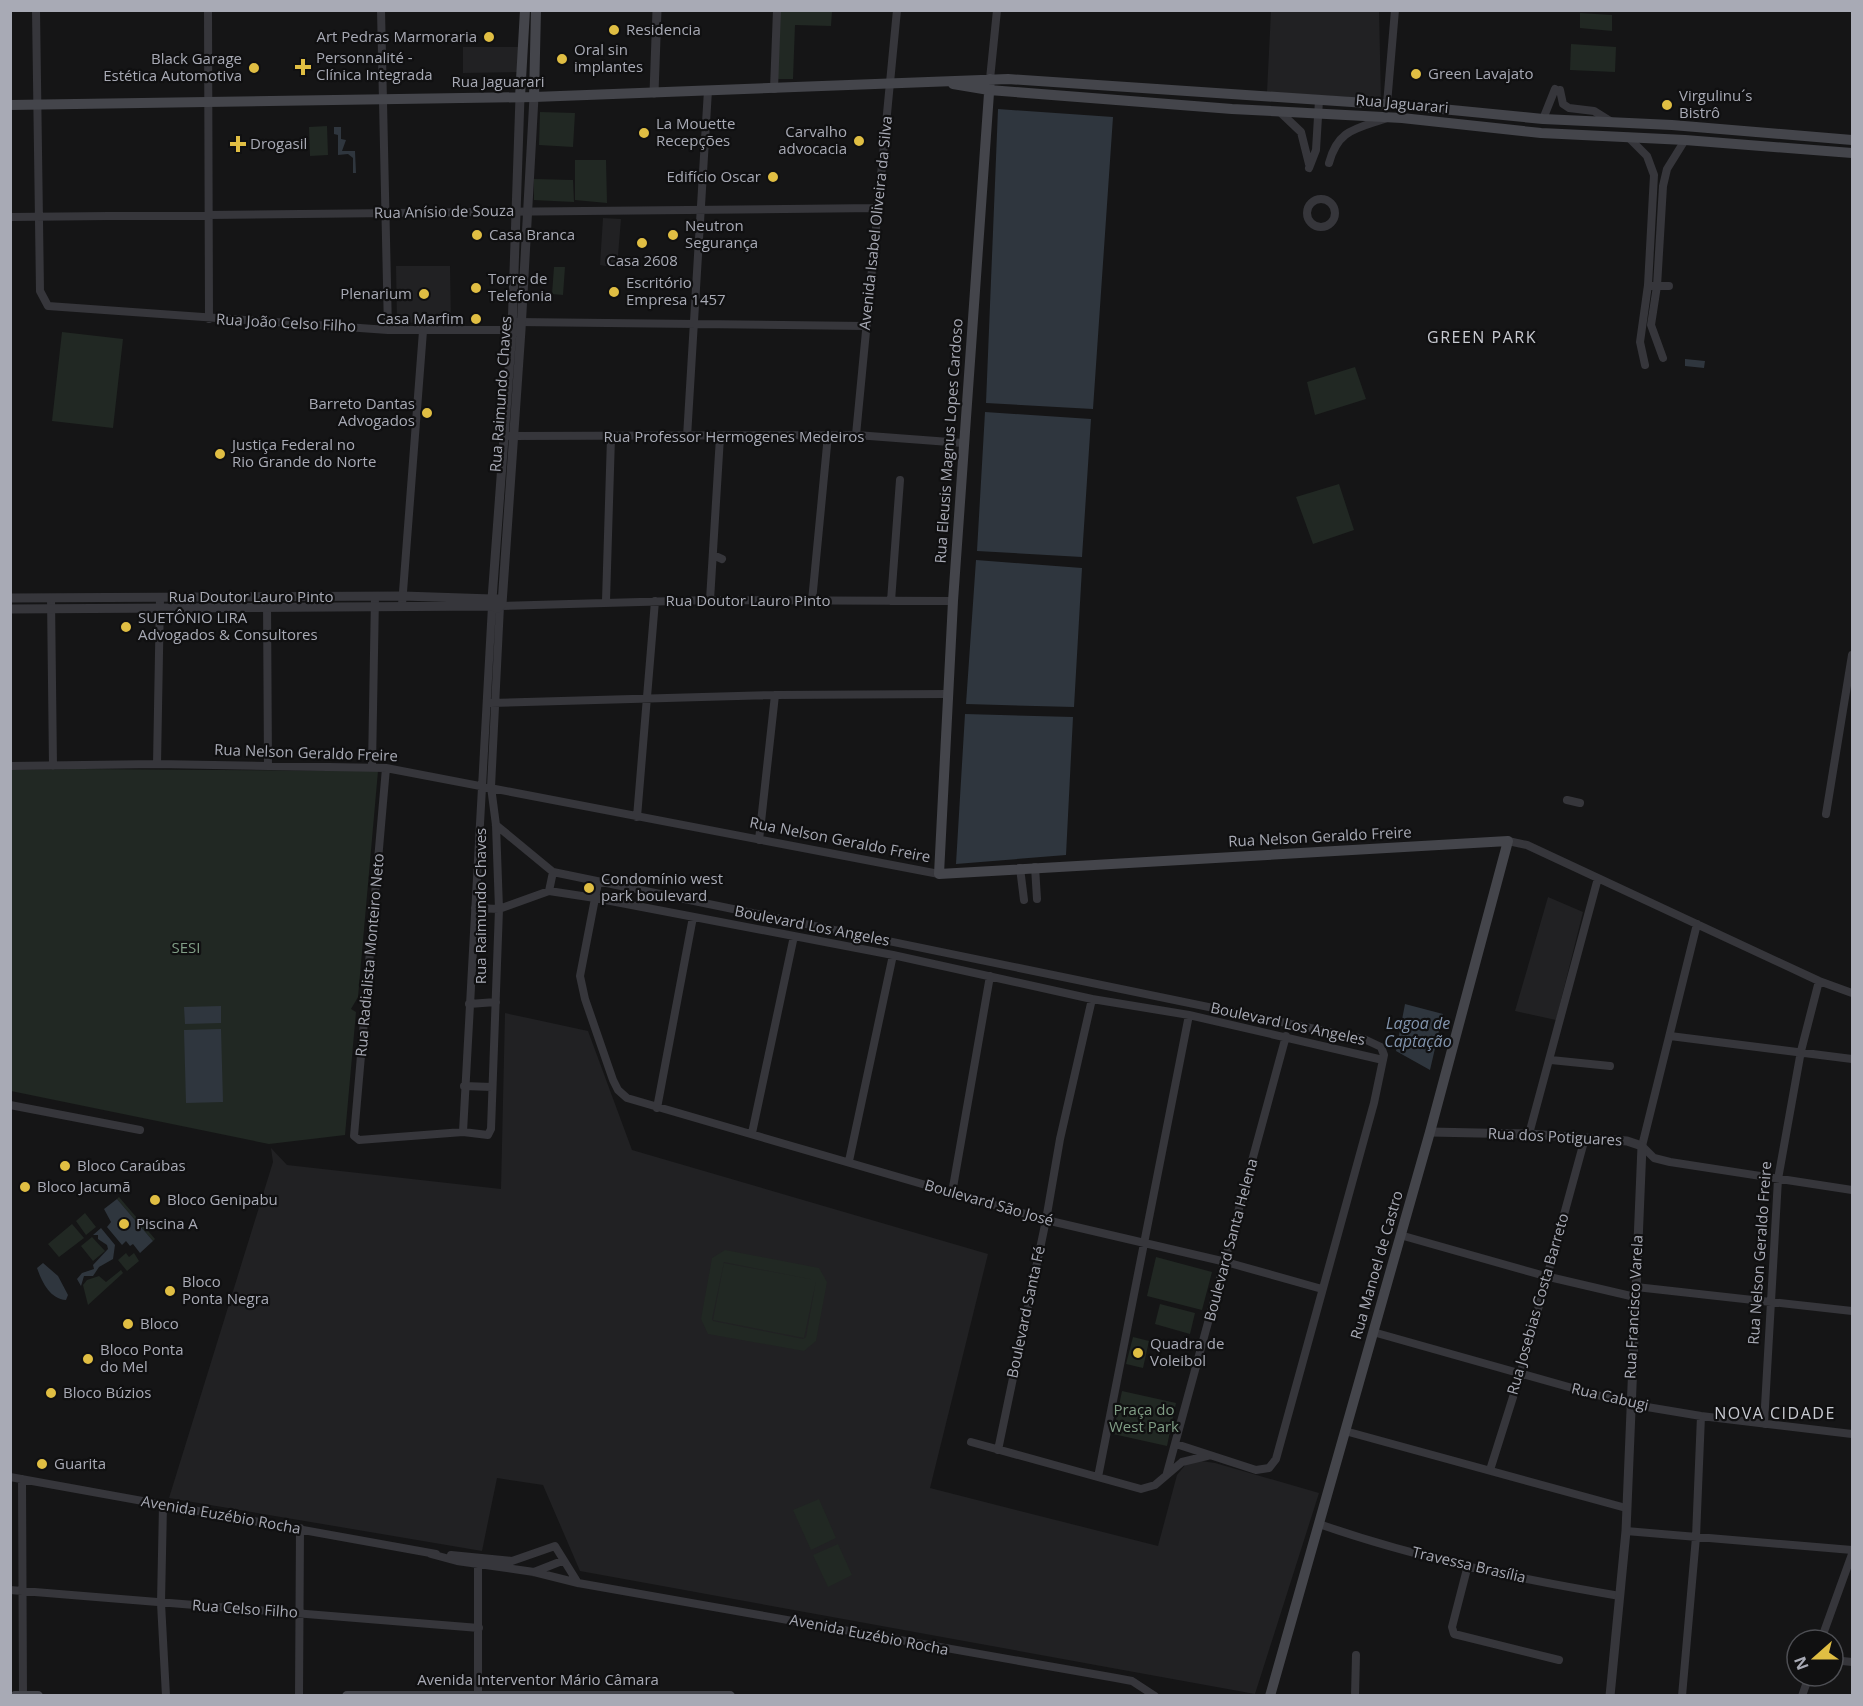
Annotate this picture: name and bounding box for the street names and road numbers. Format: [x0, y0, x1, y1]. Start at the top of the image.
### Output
street label: Rua Jaguarari [451, 71, 545, 91]
street label: Rua Jaguarari [1355, 89, 1449, 117]
street label: Avenida Isabel Oliveira da Silva [854, 115, 896, 331]
street label: Rua Anísio de Souza [374, 200, 514, 222]
street label: Rua João Celso Filho [215, 308, 357, 336]
street label: Rua Raimundo Chaves [485, 315, 515, 473]
street label: Rua Eleusis Magnus Lopes Cardoso [929, 318, 967, 564]
street label: Rua Professor Hermogenes Medeiros [603, 426, 865, 446]
street label: Rua Doutor Lauro Pinto [169, 586, 334, 606]
street label: Rua Doutor Lauro Pinto [666, 590, 831, 610]
street label: Rua Nelson Geraldo Freire [214, 739, 398, 765]
street label: Rua Nelson Geraldo Freire [748, 812, 932, 866]
street label: Rua Nelson Geraldo Freire [1228, 821, 1412, 851]
street label: Rua Raimundo Chaves [470, 828, 490, 984]
street label: Rua Radialista Monteiro Neto [350, 852, 388, 1058]
street label: Boulevard Los Angeles [733, 900, 891, 950]
street label: Boulevard Los Angeles [1209, 997, 1367, 1049]
street label: Rua dos Potiguares [1487, 1122, 1623, 1150]
street label: Boulevard Santa Helena [1199, 1156, 1261, 1323]
street label: Rua Nelson Geraldo Freire [1743, 1161, 1775, 1345]
street label: Boulevard São José [922, 1174, 1056, 1230]
street label: Rua Manoel de Castro [1345, 1188, 1407, 1341]
street label: Rua Josebias Costa Barreto [1502, 1211, 1573, 1397]
street label: Rua Francisco Varela [1619, 1234, 1647, 1380]
street label: Boulevard Santa Fé [1001, 1244, 1049, 1380]
street label: Rua Cabugi [1570, 1377, 1651, 1415]
street label: Avenida Euzébio Rocha [140, 1490, 303, 1538]
street label: Travessa Brasília [1410, 1541, 1528, 1587]
street label: Rua Celso Filho [192, 1594, 299, 1622]
street label: Avenida Euzébio Rocha [788, 1609, 950, 1659]
street label: Avenida Interventor Mário Câmara [417, 1669, 659, 1689]

